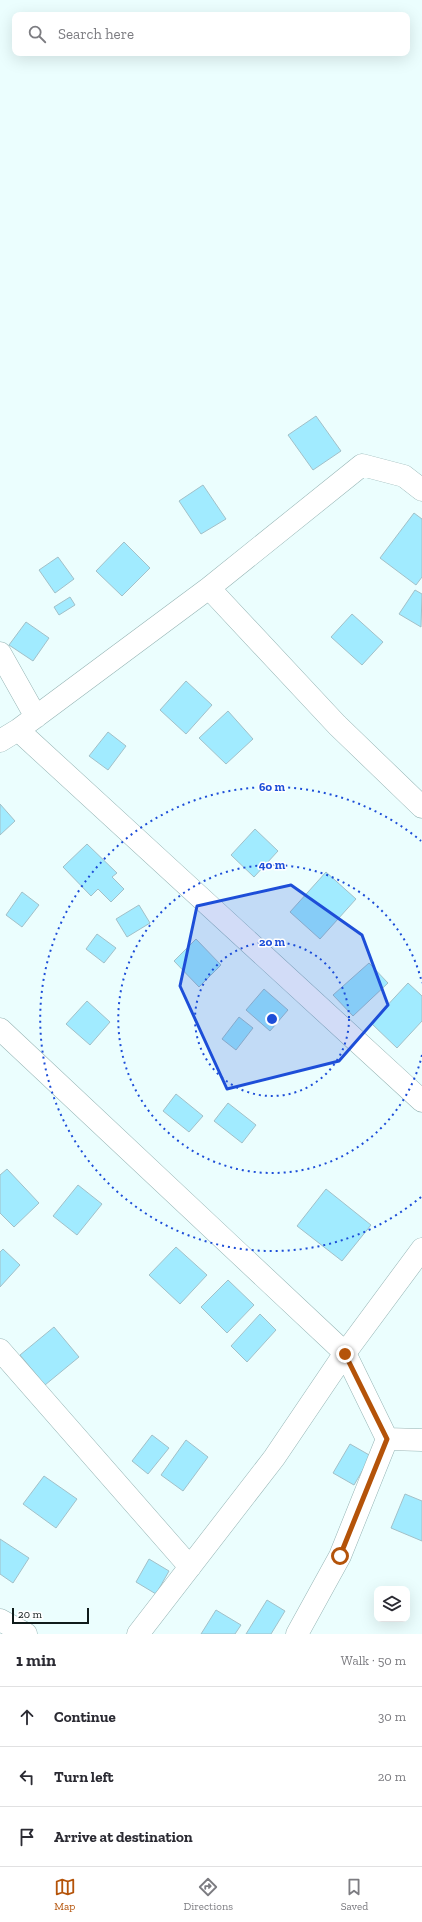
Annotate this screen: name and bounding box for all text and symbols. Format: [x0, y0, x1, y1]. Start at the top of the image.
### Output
search box [12, 12, 410, 56]
icon: search [26, 23, 48, 45]
text: Search here [58, 25, 134, 43]
text: 60 m [259, 780, 286, 794]
text: 40 m [259, 858, 286, 872]
text: 20 m [259, 935, 286, 949]
centre of rings [265, 1012, 279, 1026]
route end [336, 1345, 354, 1363]
route start [331, 1547, 349, 1565]
map controls [374, 1586, 410, 1622]
button: layers [374, 1586, 410, 1622]
scale bar [12, 1606, 89, 1625]
text: 20 m [18, 1608, 42, 1621]
text: 1 min [16, 1650, 56, 1670]
text: Walk · 50 m [341, 1653, 406, 1668]
icon: ahead [16, 1706, 38, 1728]
text: Continue [54, 1708, 116, 1726]
text: 30 m [378, 1709, 406, 1724]
icon: left [16, 1766, 38, 1788]
text: Turn left [54, 1768, 114, 1786]
text: 20 m [378, 1769, 406, 1784]
icon: arrive [16, 1826, 38, 1848]
text: Arrive at destination [54, 1828, 193, 1846]
tab: Map [54, 1876, 76, 1913]
tab: Directions [183, 1876, 233, 1913]
tab: Saved [341, 1876, 368, 1913]

